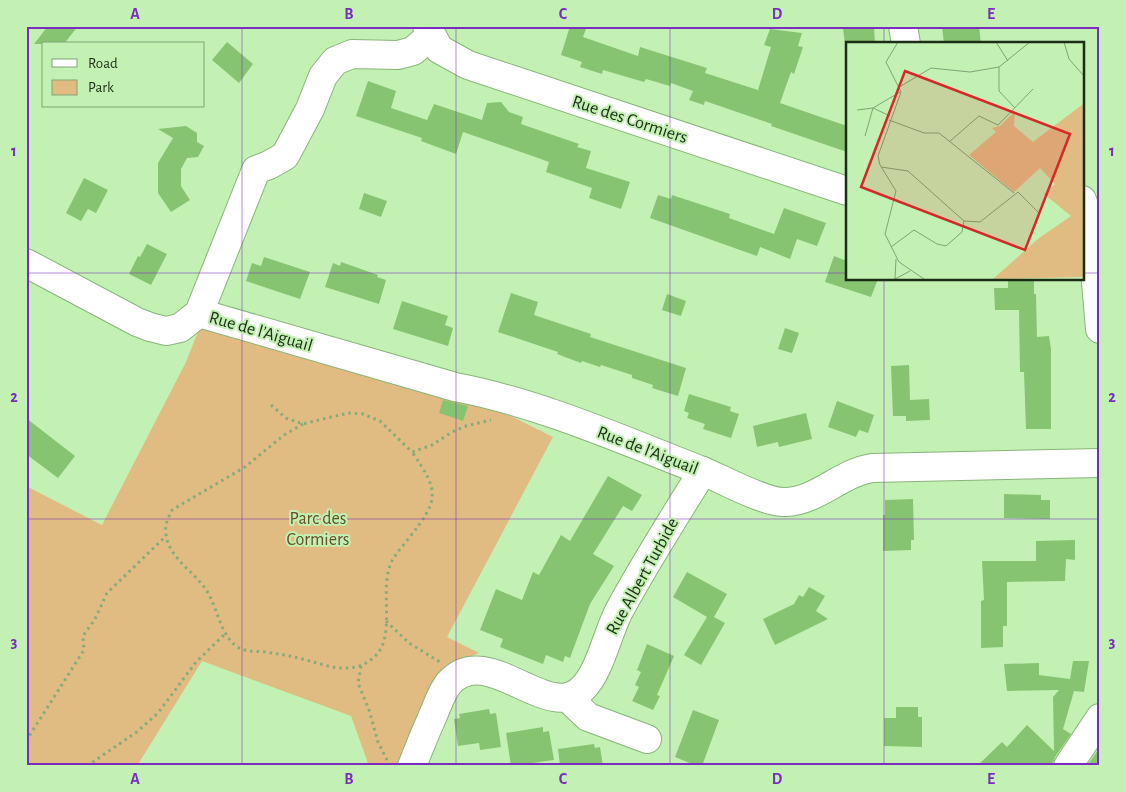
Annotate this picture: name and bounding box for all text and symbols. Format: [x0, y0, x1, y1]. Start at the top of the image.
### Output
text: A [130, 6, 140, 22]
text: B [344, 6, 354, 22]
text: C [559, 6, 568, 22]
text: D [772, 6, 783, 22]
text: E [987, 6, 995, 22]
legend [42, 42, 205, 108]
inset map [846, 42, 1084, 280]
text: Road [88, 56, 118, 71]
text: Park [88, 80, 114, 95]
street label: Rue des Cormiers [570, 93, 690, 147]
text: 1 [11, 143, 17, 159]
text: 1 [1109, 143, 1115, 159]
street label: Rue de l’Aiguail [207, 309, 315, 355]
text: 2 [10, 389, 18, 405]
text: 2 [1108, 389, 1116, 405]
street label: Rue de l’Aiguail [595, 423, 701, 478]
park label: Parc des Cormiers [287, 510, 350, 549]
street label: Rue Albert Turbide [603, 515, 682, 638]
text: 3 [11, 634, 18, 650]
text: 3 [1109, 634, 1116, 650]
text: A [130, 771, 140, 787]
text: B [344, 771, 354, 787]
text: C [559, 771, 568, 787]
text: D [772, 771, 783, 787]
text: E [987, 771, 995, 787]

